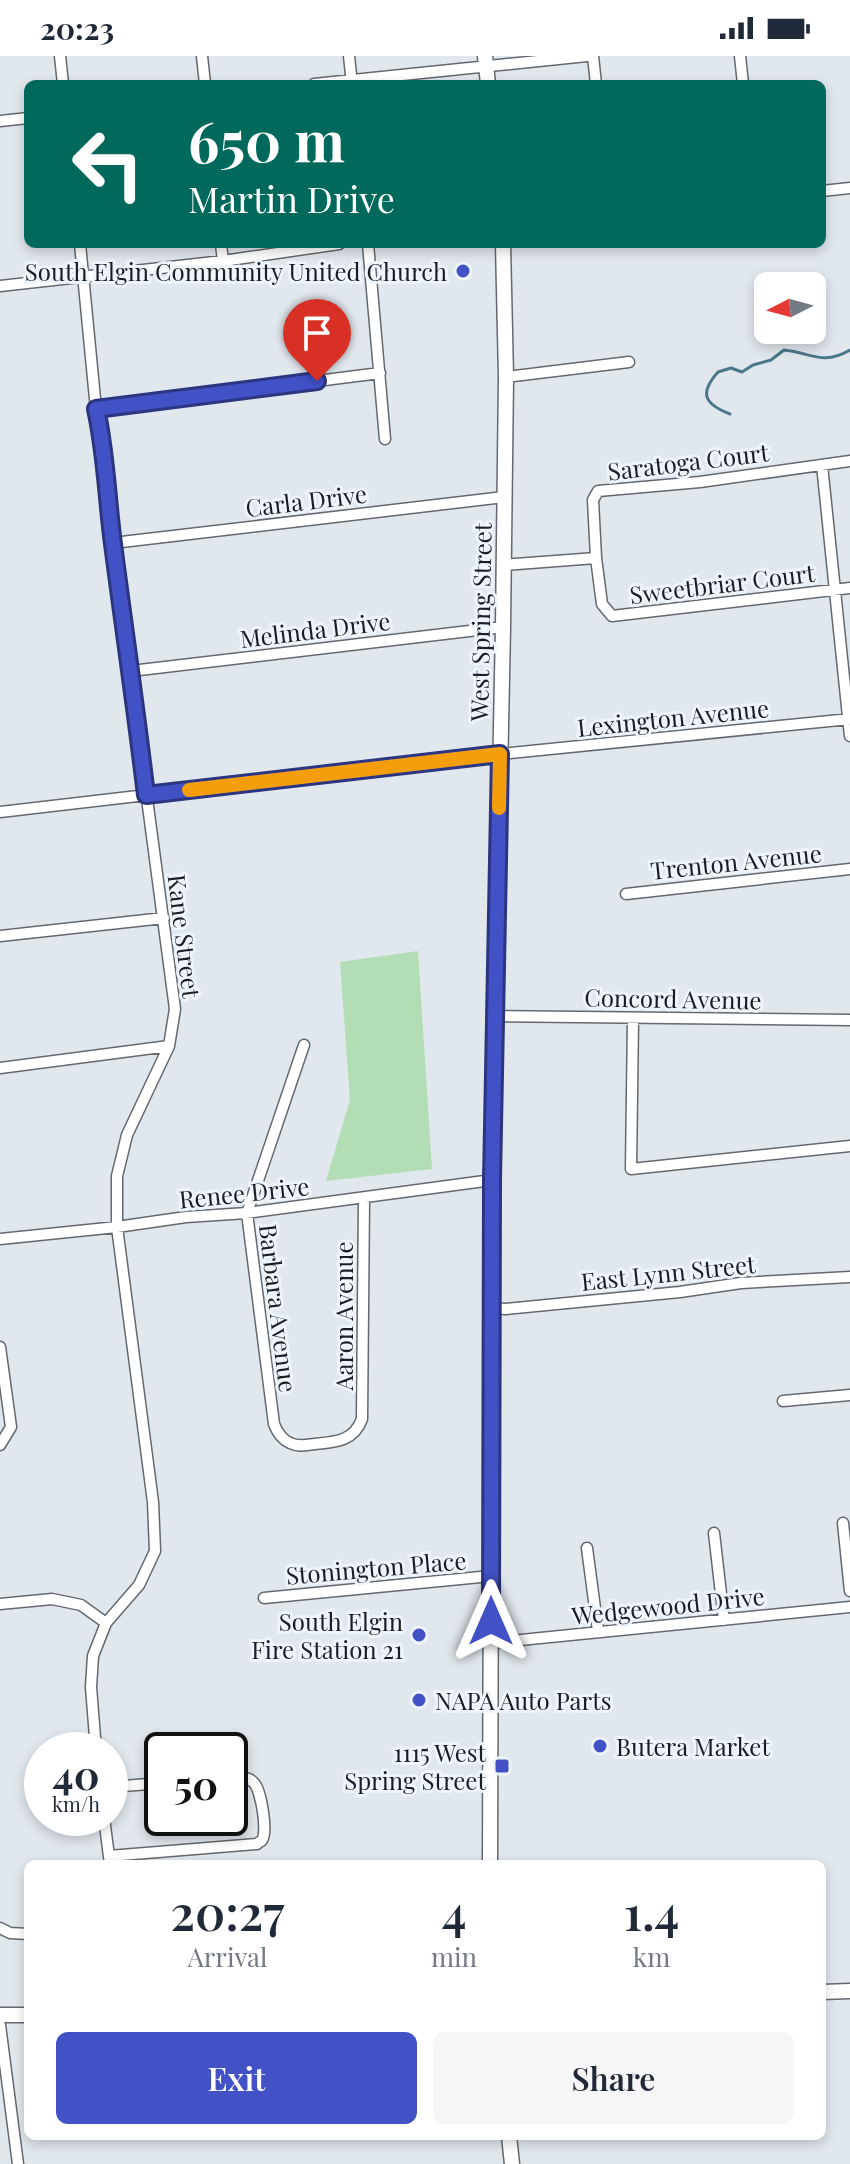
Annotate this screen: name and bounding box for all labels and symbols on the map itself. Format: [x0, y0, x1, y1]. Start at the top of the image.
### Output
place label: South Elgin Community United Church [25, 255, 447, 287]
marker: South Elgin Community United Church [454, 262, 472, 280]
north arrow [754, 272, 826, 344]
pin [283, 299, 351, 381]
street label: Saratoga Court [606, 435, 771, 487]
street label: Carla Drive [244, 477, 368, 523]
street label: West Spring Street [462, 522, 498, 723]
street label: Sweetbriar Court [628, 556, 817, 610]
street label: Melinda Drive [238, 604, 392, 654]
street label: Lexington Avenue [576, 691, 770, 743]
street label: Trenton Avenue [649, 836, 823, 886]
street label: Kane Street [162, 872, 209, 1000]
street label: Concord Avenue [584, 980, 762, 1016]
street label: Renee Drive [177, 1169, 311, 1215]
street label: Barbara Avenue [253, 1222, 305, 1394]
street label: Aaron Avenue [327, 1241, 359, 1392]
street label: East Lynn Street [579, 1247, 757, 1297]
street label: Stonington Place [284, 1543, 468, 1591]
position arrow [449, 1579, 533, 1663]
street label: Wedgewood Drive [569, 1579, 766, 1631]
place label: South Elgin Fire Station 21 [251, 1605, 403, 1665]
marker: South Elgin Fire Station 21 [410, 1626, 428, 1644]
place label: NAPA Auto Parts [435, 1684, 611, 1716]
marker: NAPA Auto Parts [410, 1691, 428, 1709]
place label: Butera Market [616, 1730, 770, 1762]
speed limit sign: 50 [144, 1732, 248, 1836]
place label: 1115 West Spring Street [344, 1736, 487, 1796]
marker: Butera Market [591, 1737, 609, 1755]
marker: 1115 West Spring Street [493, 1757, 511, 1775]

